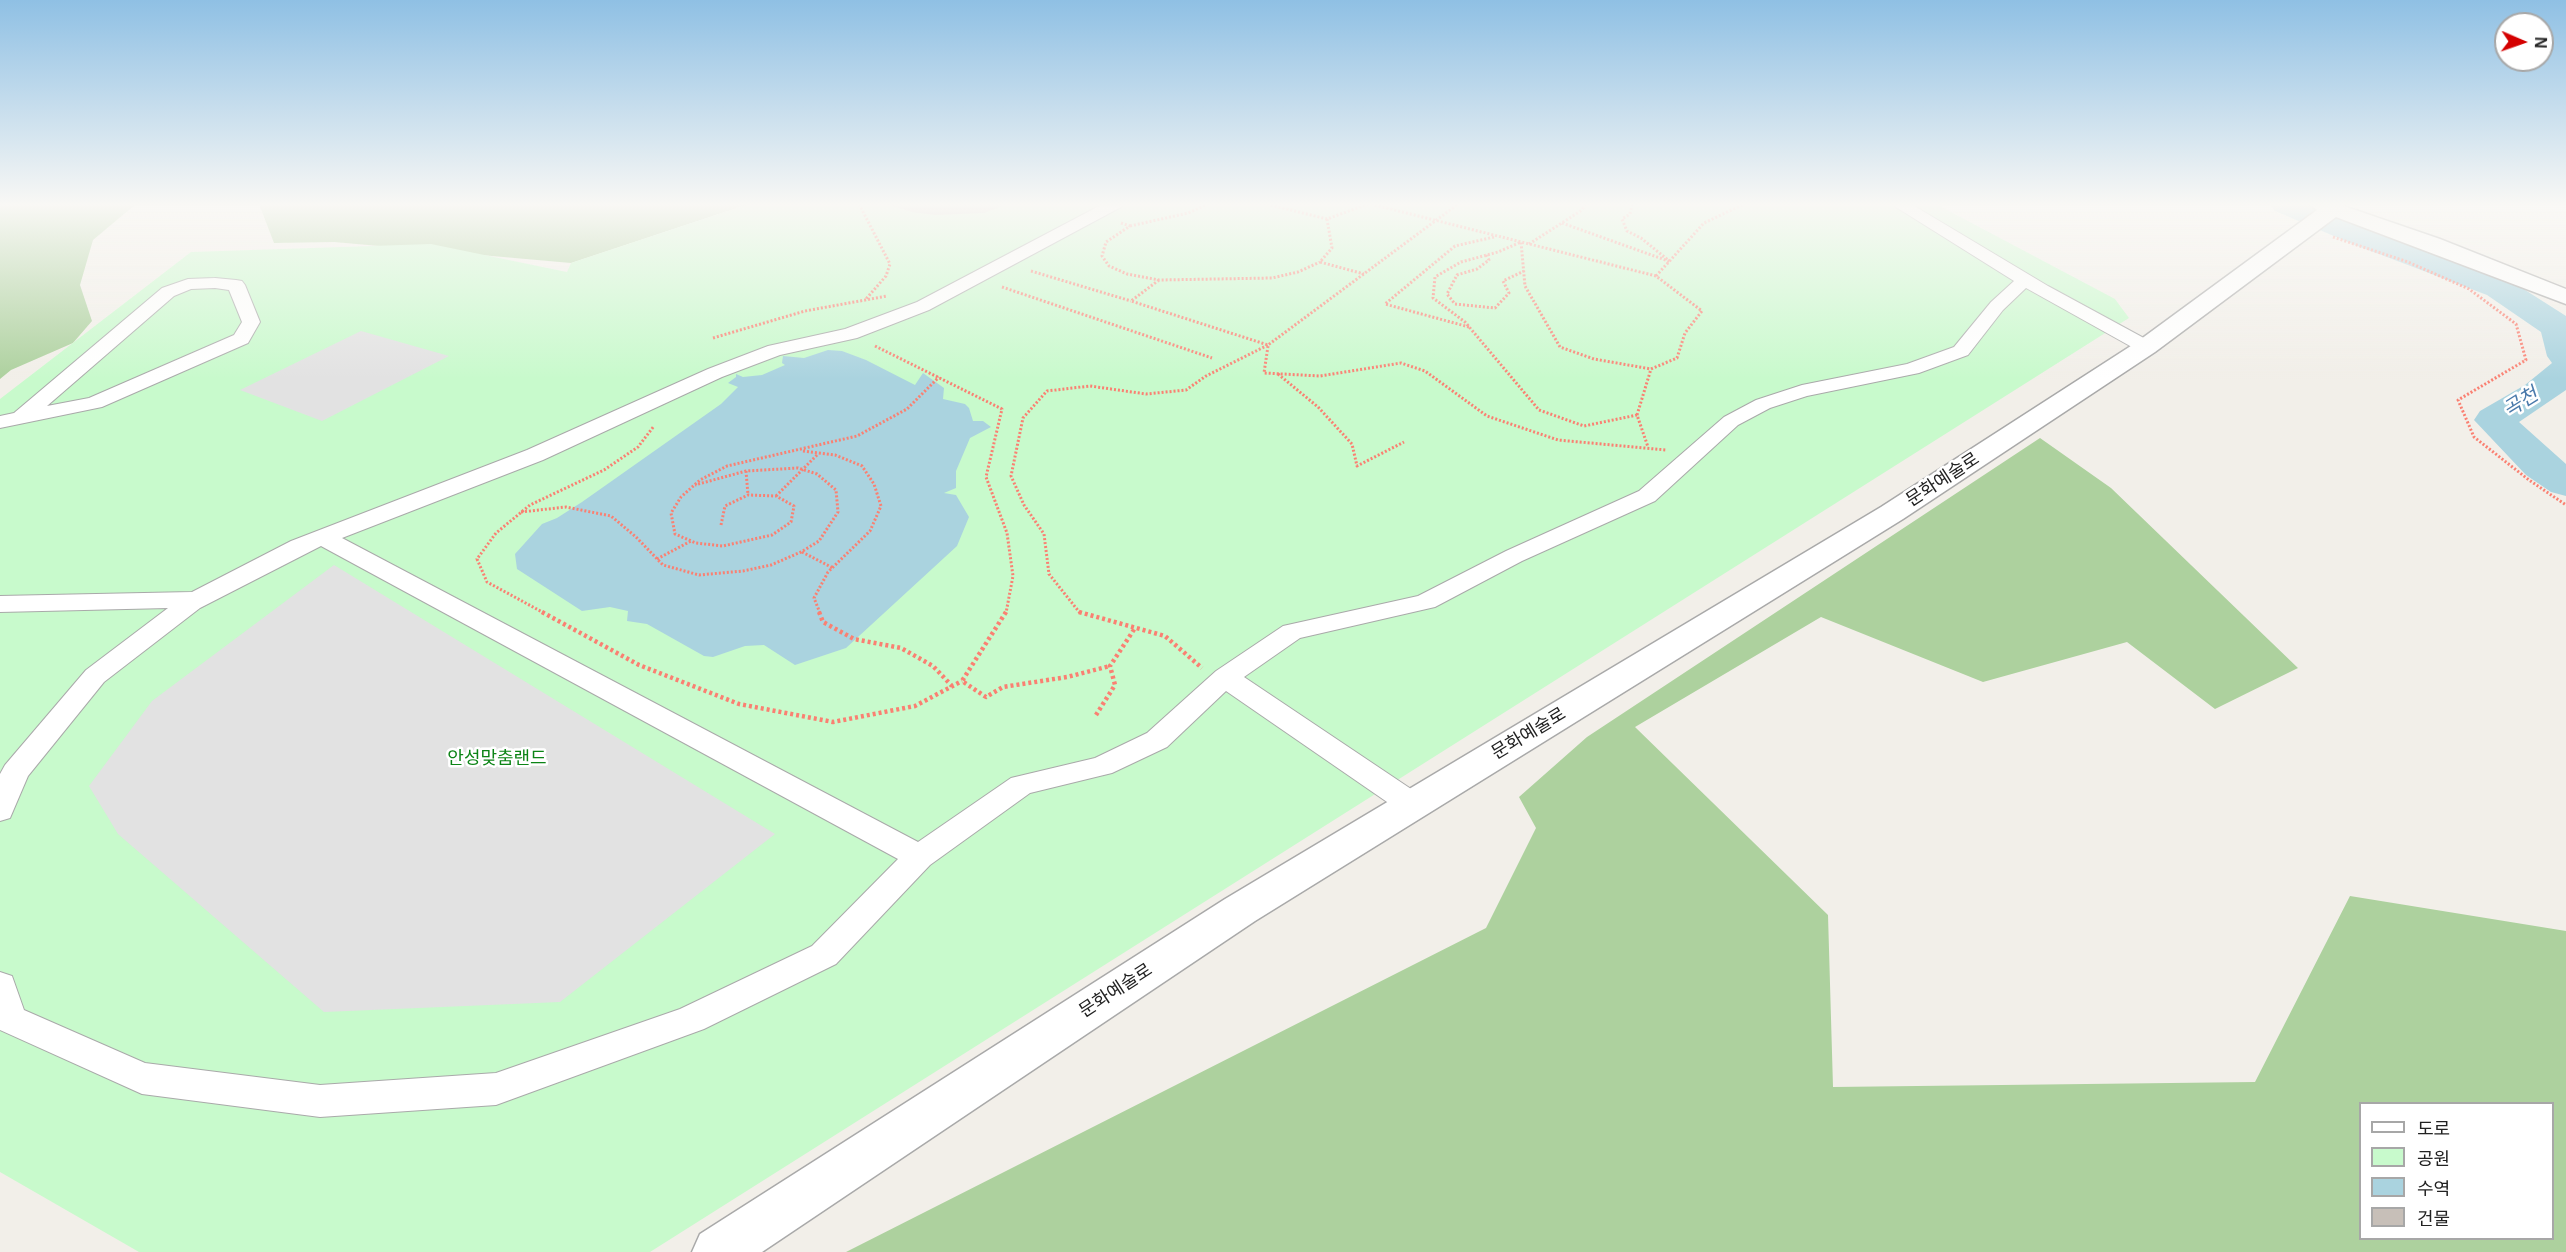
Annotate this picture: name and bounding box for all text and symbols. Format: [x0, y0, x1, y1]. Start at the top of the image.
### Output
north arrow [2494, 12, 2554, 72]
text: N [2532, 37, 2549, 49]
water label: 곡천 [2499, 383, 2543, 423]
street label: 문화예술로 [1902, 448, 1984, 512]
street label: 문화예술로 [1488, 703, 1570, 765]
park label: 안성맞춤랜드 [447, 748, 547, 770]
street label: 문화예술로 [1075, 959, 1157, 1023]
legend [2359, 1102, 2554, 1240]
text: 도로 [2417, 1119, 2450, 1139]
text: 공원 [2417, 1149, 2450, 1169]
text: 수역 [2417, 1179, 2450, 1199]
text: 건물 [2417, 1209, 2450, 1229]

